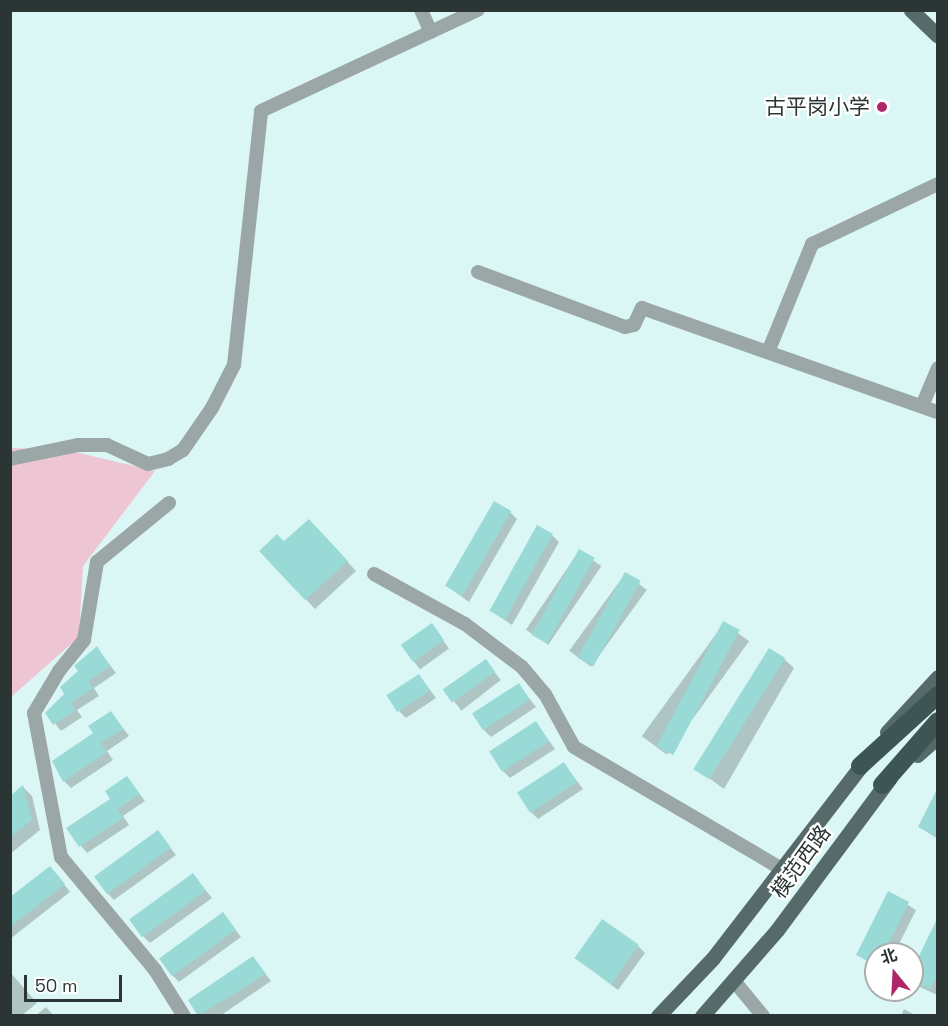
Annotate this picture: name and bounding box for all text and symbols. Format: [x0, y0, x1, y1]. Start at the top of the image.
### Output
place label: 古平岗小学 [765, 94, 870, 120]
marker: 古平岗小学 [875, 100, 889, 114]
street label: 模范西路 [766, 821, 836, 903]
north arrow [864, 942, 924, 1002]
text: 北 [878, 944, 900, 969]
scale bar [27, 963, 124, 1001]
text: 50 m [35, 974, 77, 997]

